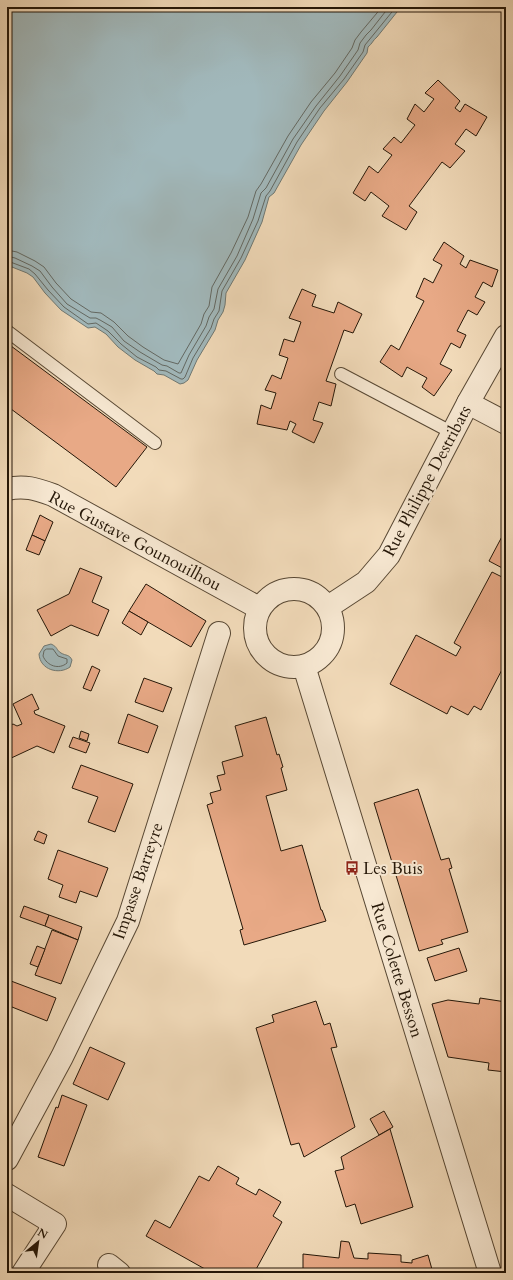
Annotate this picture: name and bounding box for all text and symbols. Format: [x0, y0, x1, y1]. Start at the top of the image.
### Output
street label: Rue Philippe Destribats [377, 401, 477, 561]
street label: Rue Gustave Gounouilhou [45, 486, 225, 596]
street label: Impasse Barreyre [107, 820, 169, 942]
place label: Les Buis [363, 857, 423, 880]
bus stop icon: Les Buis [344, 860, 360, 876]
street label: Rue Colette Besson [366, 900, 429, 1041]
north arrow [18, 1222, 58, 1262]
text: N [35, 1225, 51, 1243]

